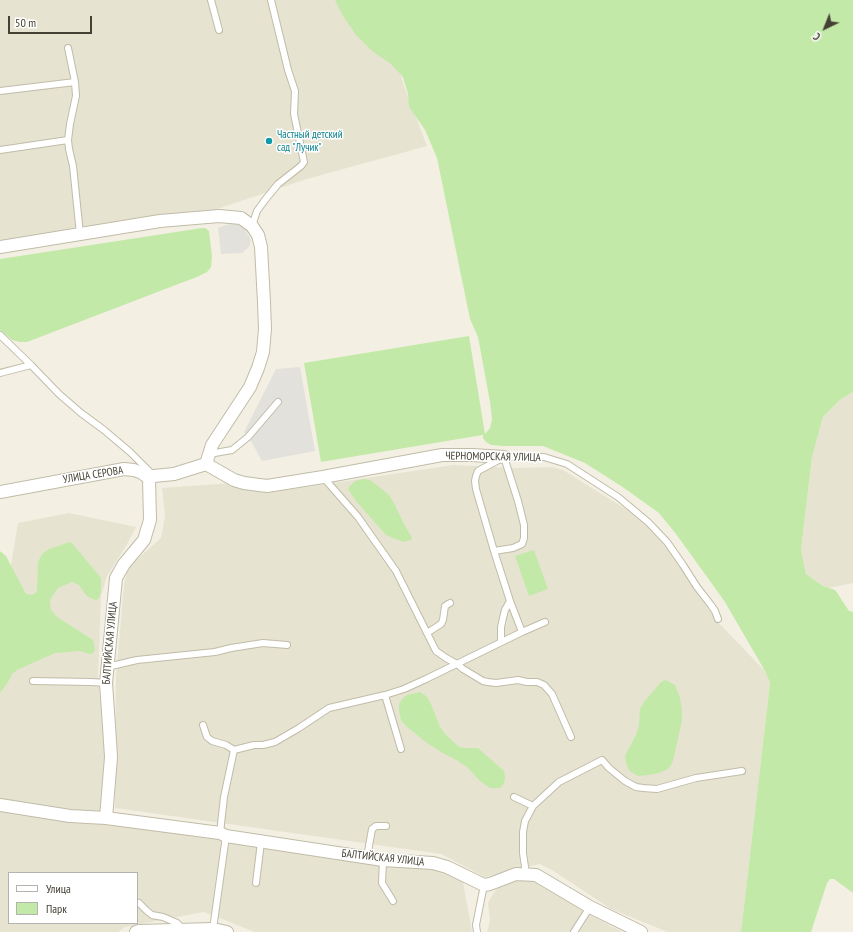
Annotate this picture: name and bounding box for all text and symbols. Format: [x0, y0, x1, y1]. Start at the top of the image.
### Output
scale bar [10, 8, 94, 34]
north arrow [805, 8, 845, 48]
text: 50 m [15, 15, 36, 30]
text: С [810, 30, 823, 44]
place label: Частный детский сад "Лучик" [277, 128, 343, 154]
marker: Частный детский сад "Лучик" [264, 136, 274, 146]
street label: ЧЕРНОМОРСКАЯ УЛИЦА [445, 450, 541, 464]
street label: УЛИЦА СЕРОВА [62, 464, 124, 486]
street label: БАЛТИЙСКАЯ УЛИЦА [100, 601, 120, 685]
street label: БАЛТИЙСКАЯ УЛИЦА [341, 847, 425, 869]
legend [8, 872, 138, 924]
text: Улица [46, 881, 71, 896]
text: Парк [46, 901, 67, 916]

